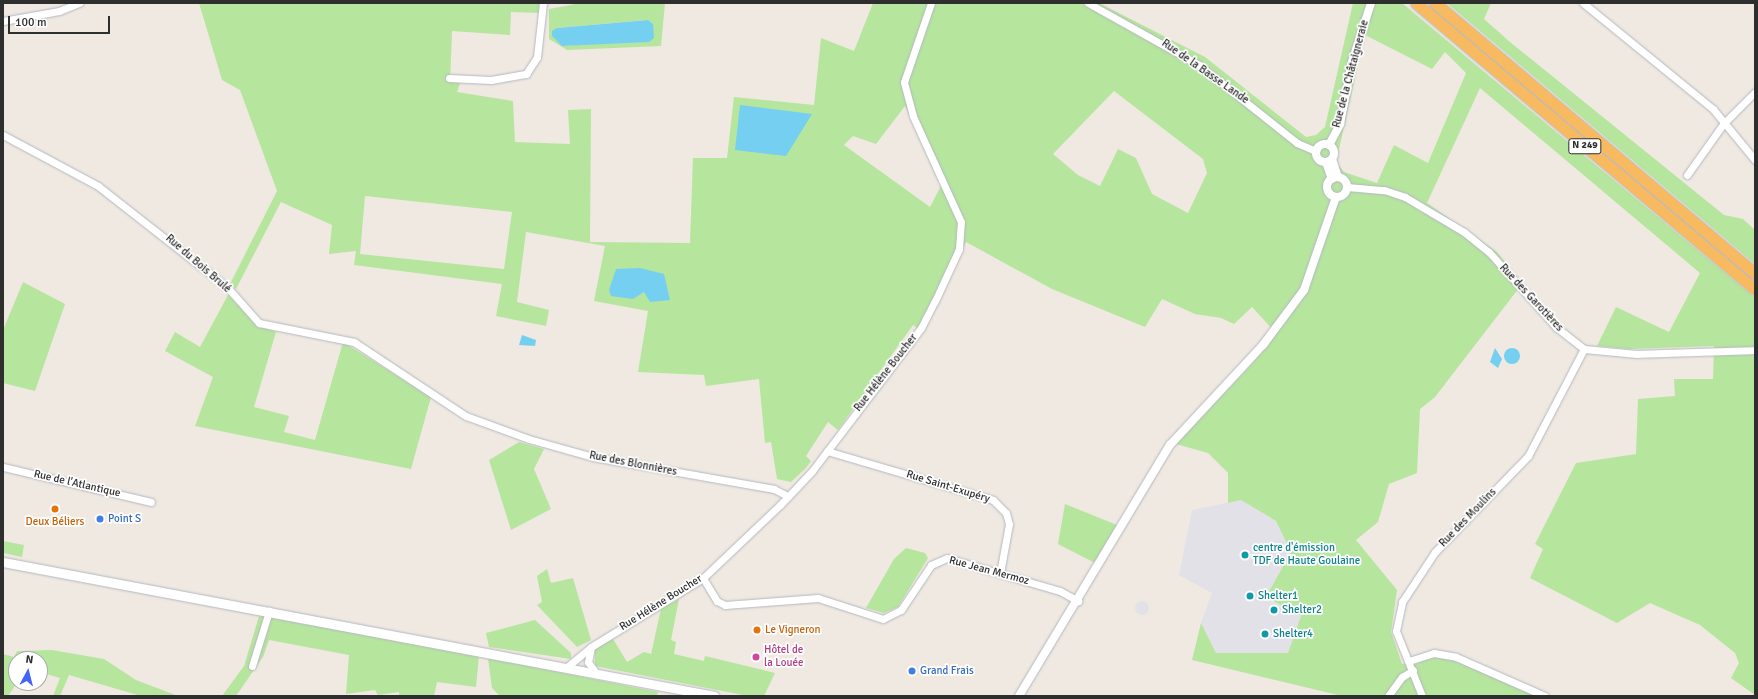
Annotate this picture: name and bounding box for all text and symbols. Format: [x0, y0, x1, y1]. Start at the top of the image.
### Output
scale bar [10, 8, 112, 34]
text: 100 m [15, 15, 47, 30]
street label: Rue de la Châtaigneraie [1330, 19, 1372, 129]
street label: Rue de la Basse Lande [1159, 37, 1251, 107]
road number: N 249 [1568, 138, 1602, 154]
street label: Rue du Bois Brulé [163, 232, 233, 296]
street label: Rue des Garotières [1496, 261, 1566, 335]
street label: Rue Hélène Boucher [852, 332, 920, 414]
street label: Rue des Blonnières [588, 449, 678, 479]
street label: Rue de l'Atlantique [32, 468, 122, 500]
street label: Rue Saint-Exupéry [905, 468, 991, 506]
street label: Rue des Moulins [1437, 486, 1499, 550]
marker: Deux Béliers [50, 504, 60, 514]
place label: Point S [108, 512, 141, 526]
marker: Point S [95, 514, 105, 524]
place label: Deux Béliers [26, 515, 84, 529]
place label: centre d'émission TDF de Haute Goulaine [1253, 542, 1360, 568]
marker: centre d'émission TDF de Haute Goulaine [1240, 550, 1250, 560]
street label: Rue Jean Mermoz [948, 554, 1030, 588]
street label: Rue Hélène Boucher [617, 572, 705, 634]
place label: Shelter1 [1258, 589, 1298, 603]
marker: Shelter1 [1245, 591, 1255, 601]
place label: Shelter2 [1282, 603, 1322, 617]
marker: Shelter2 [1269, 605, 1279, 615]
place label: Le Vigneron [765, 623, 821, 637]
marker: Le Vigneron [752, 625, 762, 635]
place label: Shelter4 [1273, 627, 1313, 641]
marker: Shelter4 [1260, 629, 1270, 639]
place label: Hôtel de la Louée [764, 644, 803, 670]
north arrow [8, 651, 48, 691]
marker: Hôtel de la Louée [751, 652, 761, 662]
text: N [25, 653, 34, 667]
place label: Grand Frais [920, 664, 974, 678]
marker: Grand Frais [907, 666, 917, 676]

